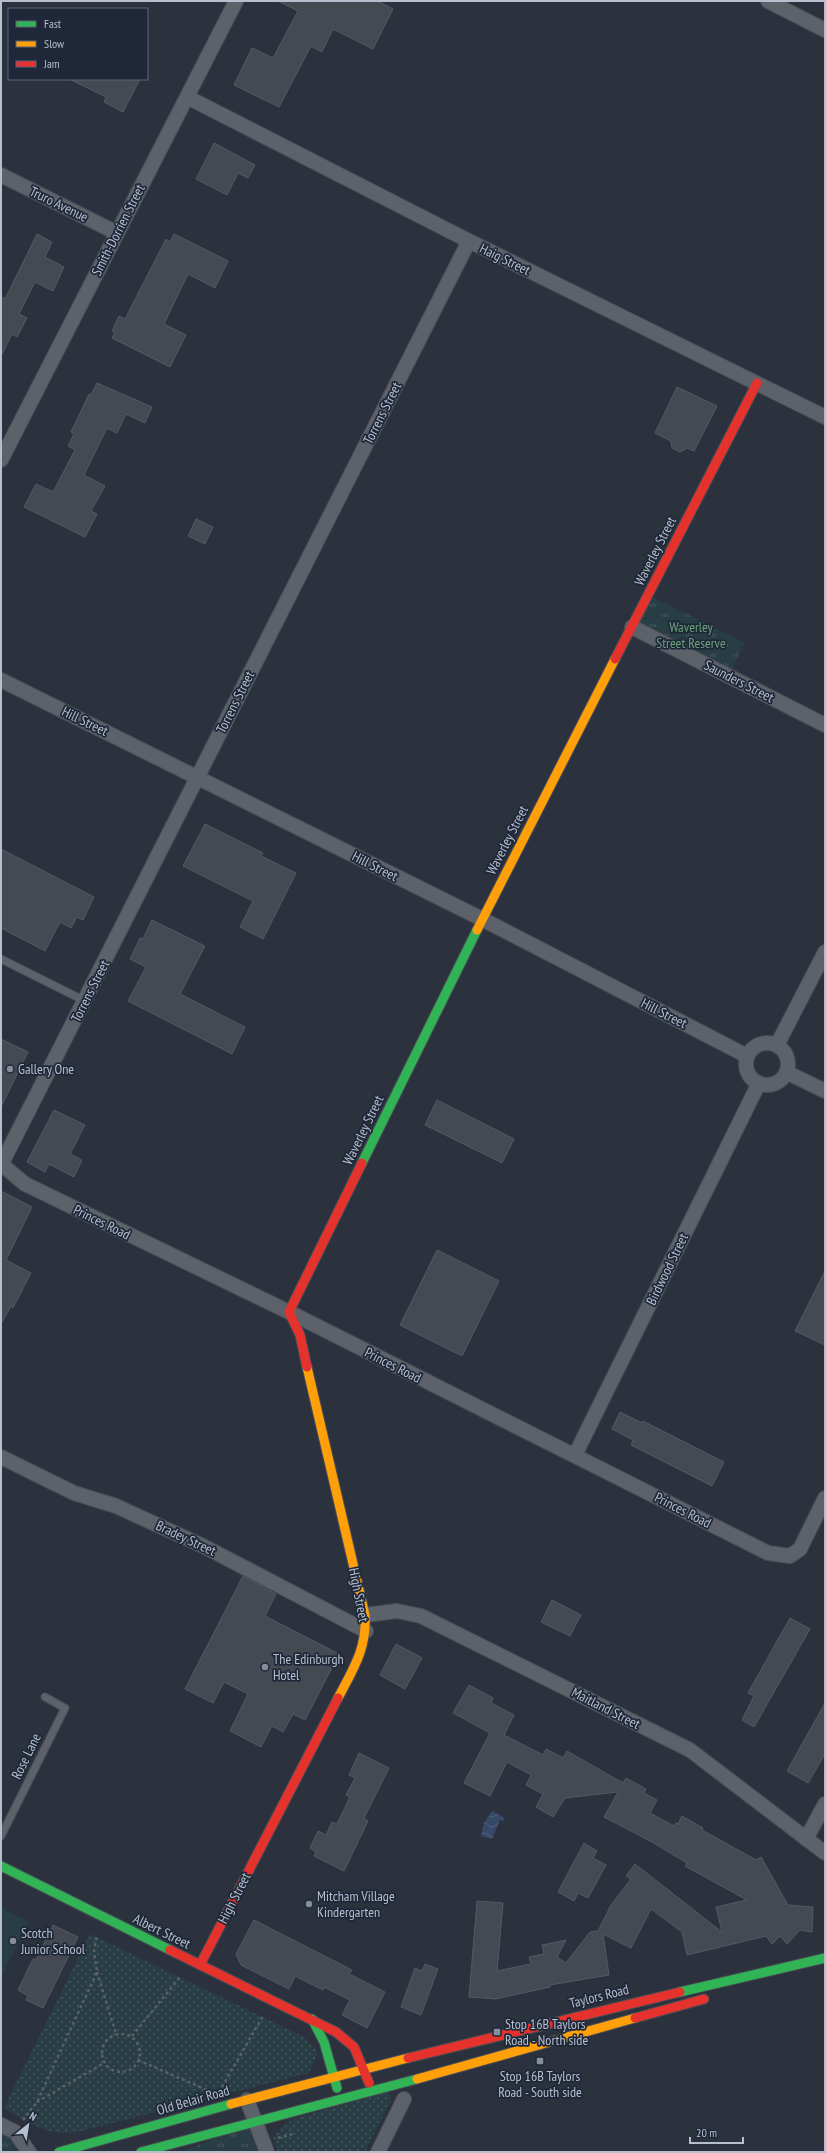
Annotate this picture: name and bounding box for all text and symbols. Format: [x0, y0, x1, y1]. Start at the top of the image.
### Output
legend [8, 8, 148, 80]
text: Fast [44, 16, 62, 31]
text: Slow [44, 36, 65, 51]
text: Jam [43, 56, 60, 71]
street label: Smith-Dorrien Street [87, 181, 149, 279]
street label: Truro Avenue [27, 182, 91, 226]
street label: Haig Street [477, 239, 533, 279]
street label: Torrens Street [359, 379, 405, 447]
street label: Waverley Street [630, 513, 680, 589]
park label: Waverley Street Reserve [656, 618, 726, 652]
street label: Saunders Street [701, 656, 777, 706]
street label: Torrens Street [212, 668, 258, 736]
street label: Hill Street [59, 702, 111, 740]
street label: Waverley Street [482, 802, 532, 878]
street label: Hill Street [349, 847, 401, 885]
street label: Torrens Street [67, 957, 113, 1025]
street label: Hill Street [638, 994, 690, 1032]
place label: Gallery One [18, 1060, 74, 1078]
marker: Gallery One [5, 1064, 15, 1074]
street label: Waverley Street [338, 1092, 388, 1168]
street label: Princes Road [71, 1201, 133, 1243]
street label: Birdwood Street [642, 1230, 692, 1308]
street label: Princes Road [362, 1343, 424, 1387]
street label: Princes Road [652, 1488, 714, 1532]
street label: Bradey Street [153, 1516, 219, 1560]
street label: High Street [345, 1566, 373, 1624]
place label: The Edinburgh Hotel [273, 1650, 344, 1684]
marker: The Edinburgh Hotel [260, 1662, 270, 1672]
street label: Maitland Street [569, 1683, 643, 1733]
street label: Rose Lane [7, 1730, 45, 1782]
street label: High Street [214, 1869, 255, 1926]
place label: Mitcham Village Kindergarten [317, 1887, 395, 1921]
marker: Mitcham Village Kindergarten [304, 1899, 314, 1909]
street label: Albert Street [130, 1909, 194, 1953]
place label: Scotch Junior School [20, 1924, 86, 1958]
marker: Scotch Junior School [8, 1936, 18, 1946]
street label: Taylors Road [567, 1980, 631, 2012]
place label: Stop 16B Taylors Road - North side [505, 2015, 588, 2049]
marker: Stop 16B Taylors Road - North side [492, 2027, 502, 2037]
marker: Stop 16B Taylors Road - South side [535, 2056, 545, 2066]
place label: Stop 16B Taylors Road - South side [498, 2067, 582, 2101]
street label: Old Belair Road [154, 2081, 232, 2119]
north arrow [8, 2105, 48, 2145]
text: N [27, 2109, 39, 2124]
scale bar [690, 2119, 743, 2145]
text: 20 m [696, 2125, 717, 2140]

